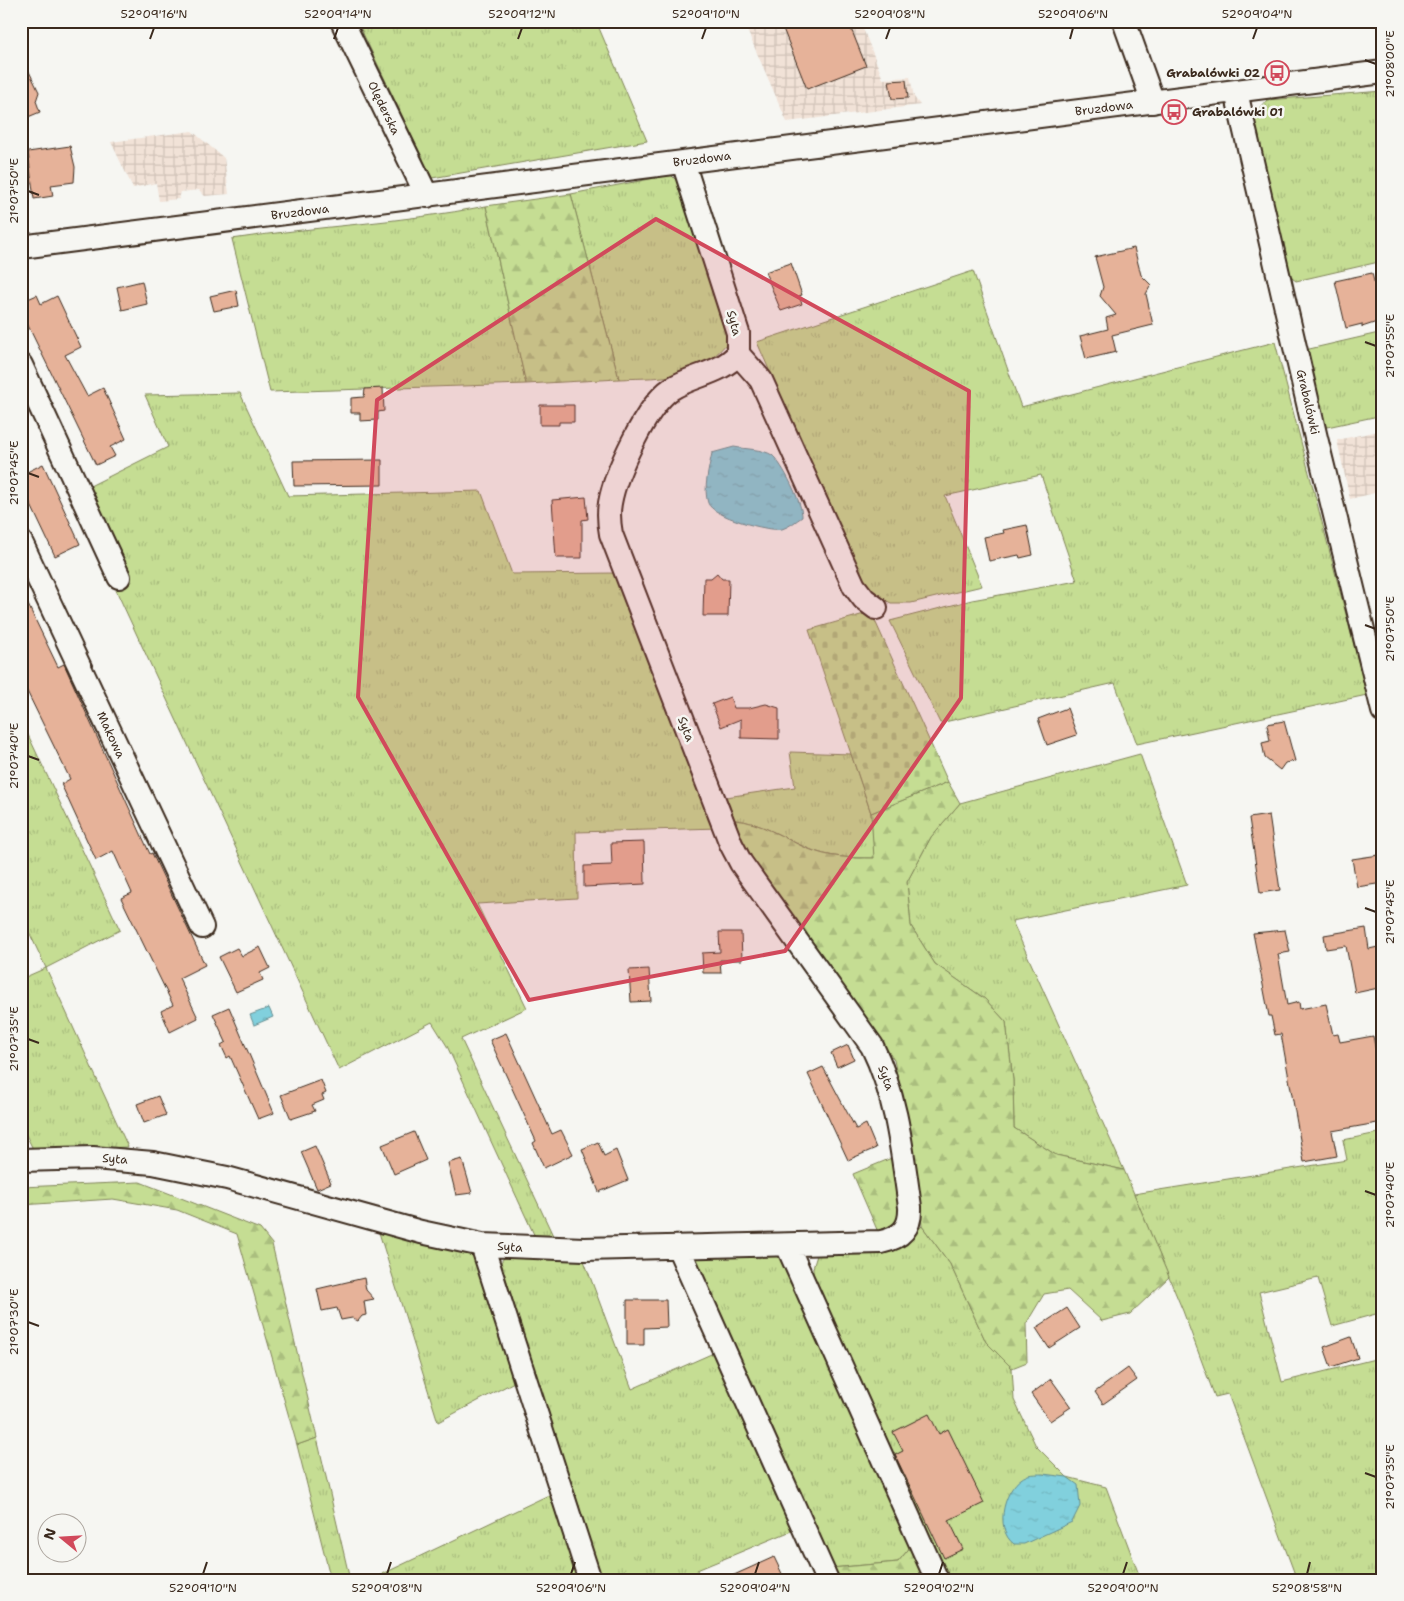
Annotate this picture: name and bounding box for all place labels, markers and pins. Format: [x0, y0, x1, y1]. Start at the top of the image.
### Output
bus stop icon: Grabalówki 02 [1264, 60, 1290, 86]
place label: Grabalówki 02 [1166, 65, 1261, 81]
bus stop icon: Grabalówki 01 [1161, 99, 1187, 125]
place label: Grabalówki 01 [1192, 104, 1283, 120]

